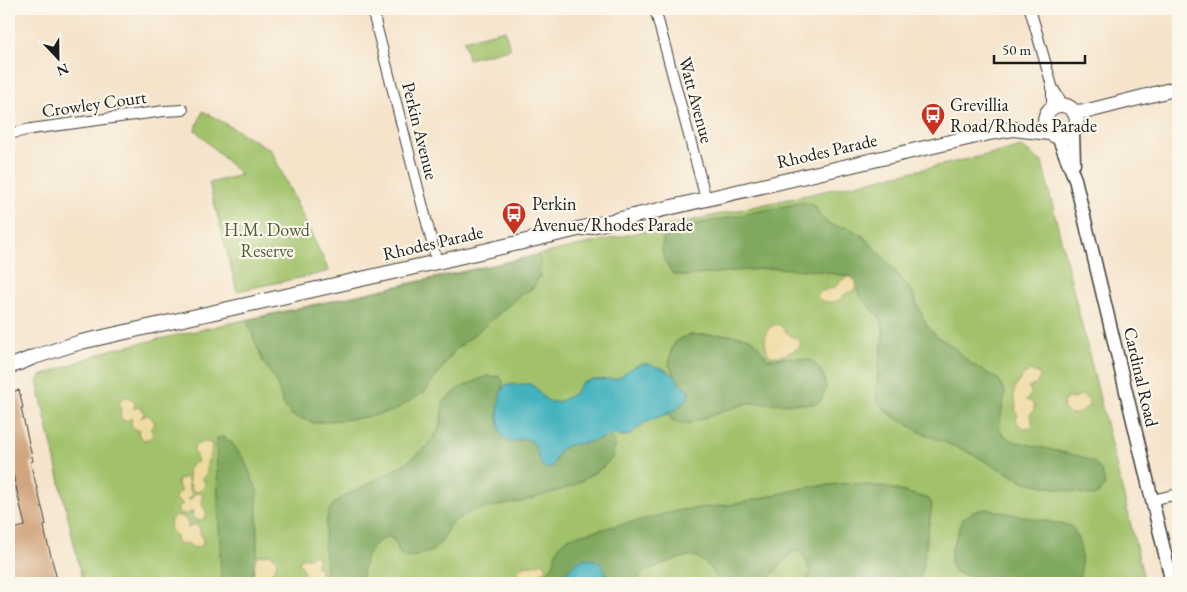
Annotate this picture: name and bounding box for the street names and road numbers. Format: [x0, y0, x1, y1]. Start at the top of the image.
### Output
street label: Watt Avenue [674, 54, 719, 146]
street label: Perkin Avenue [397, 80, 444, 182]
street label: Crowley Court [40, 85, 148, 122]
street label: Rhodes Parade [775, 128, 879, 173]
street label: Rhodes Parade [381, 220, 485, 265]
street label: Cardinal Road [1119, 325, 1164, 430]

